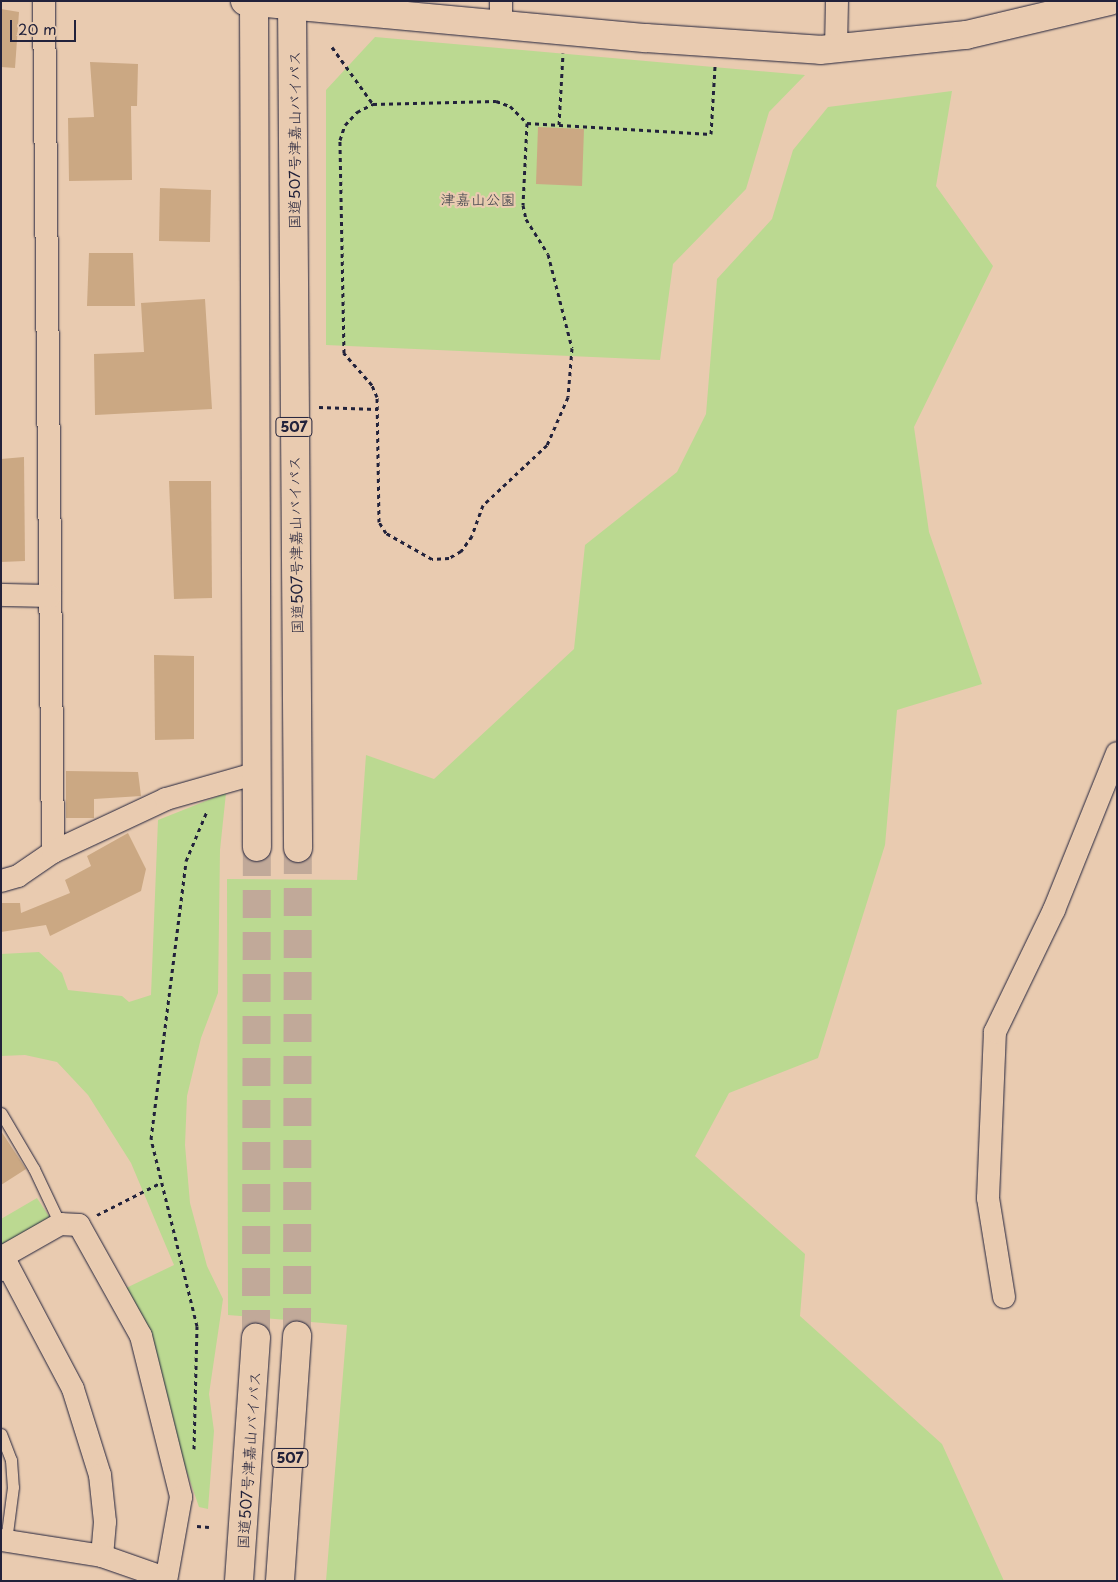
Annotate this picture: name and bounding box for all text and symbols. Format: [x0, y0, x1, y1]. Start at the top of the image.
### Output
scale bar [12, 10, 79, 42]
text: 20 m [18, 17, 57, 40]
street label: 国道507号津嘉山バイパス [285, 51, 303, 229]
park label: 津嘉山公園 [441, 190, 515, 208]
road number: 507 [275, 416, 313, 438]
street label: 国道507号津嘉山バイパス [284, 456, 306, 634]
street label: 国道507号津嘉山バイパス [233, 1370, 263, 1550]
road number: 507 [271, 1446, 309, 1470]

